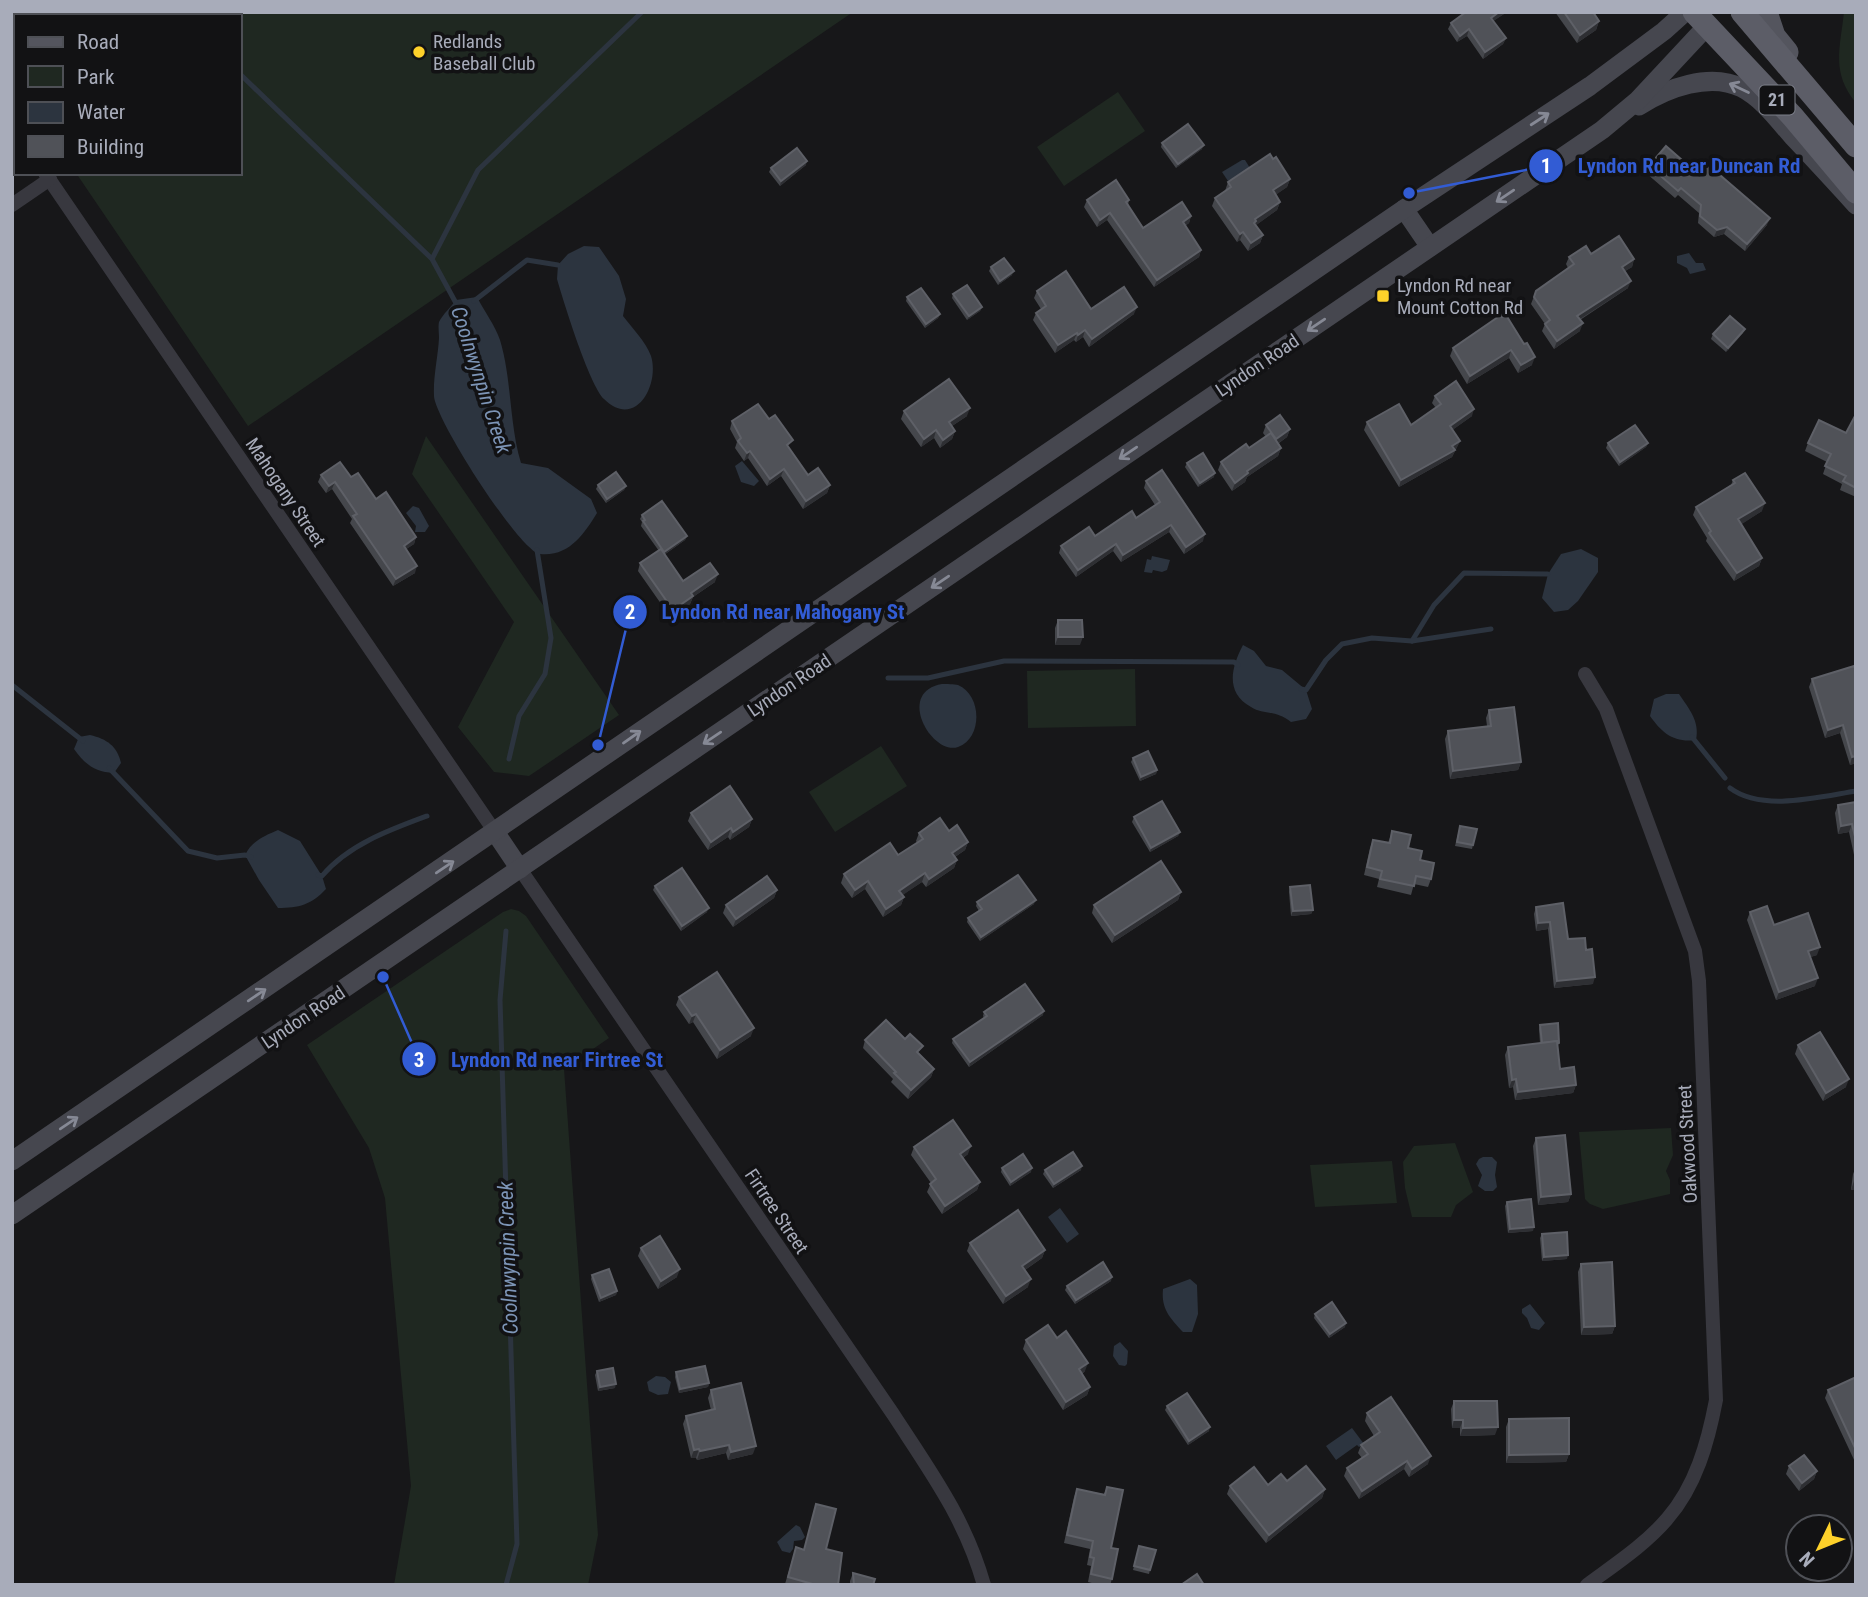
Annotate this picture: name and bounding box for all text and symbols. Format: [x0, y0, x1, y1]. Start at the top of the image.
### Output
legend [14, 14, 242, 175]
text: Road [77, 30, 119, 54]
place label: Redlands Baseball Club [433, 30, 535, 75]
marker: Redlands Baseball Club [411, 44, 427, 60]
text: Park [77, 65, 115, 89]
one-way arrow [1729, 81, 1750, 94]
road number: 21 [1760, 86, 1795, 114]
text: Water [77, 100, 125, 124]
one-way arrow [1530, 112, 1550, 126]
text: Building [77, 135, 144, 159]
callout: Lyndon Rd near Duncan Rd [1529, 145, 1815, 187]
text: 1 [1541, 154, 1551, 178]
text: Lyndon Rd near Duncan Rd [1578, 154, 1800, 178]
one-way arrow [1496, 189, 1515, 203]
place label: Lyndon Rd near Mount Cotton Rd [1397, 274, 1523, 319]
marker: Lyndon Rd near Mount Cotton Rd [1375, 288, 1391, 304]
water label: Coolnwynpin Creek [446, 303, 516, 457]
one-way arrow [1307, 318, 1326, 332]
street label: Lyndon Road [1211, 329, 1303, 402]
street label: Mahogany Street [241, 433, 331, 551]
one-way arrow [1119, 446, 1138, 460]
one-way arrow [931, 575, 950, 589]
callout: Lyndon Rd near Mahogany St [612, 591, 918, 633]
text: 2 [625, 600, 635, 624]
text: Lyndon Rd near Mahogany St [662, 600, 904, 624]
street label: Lyndon Road [743, 649, 835, 722]
one-way arrow [621, 730, 641, 744]
one-way arrow [703, 731, 722, 745]
one-way arrow [435, 859, 454, 874]
street label: Lyndon Road [257, 981, 349, 1054]
one-way arrow [247, 988, 266, 1002]
callout: Lyndon Rd near Firtree St [402, 1038, 677, 1080]
text: 3 [414, 1048, 424, 1072]
text: Lyndon Rd near Firtree St [451, 1048, 663, 1072]
street label: Oakwood Street [1673, 1084, 1702, 1204]
one-way arrow [59, 1116, 78, 1130]
street label: Firtree Street [740, 1164, 813, 1258]
water label: Coolnwynpin Creek [493, 1180, 523, 1335]
north arrow [1784, 1513, 1854, 1583]
text: N [1795, 1547, 1819, 1571]

